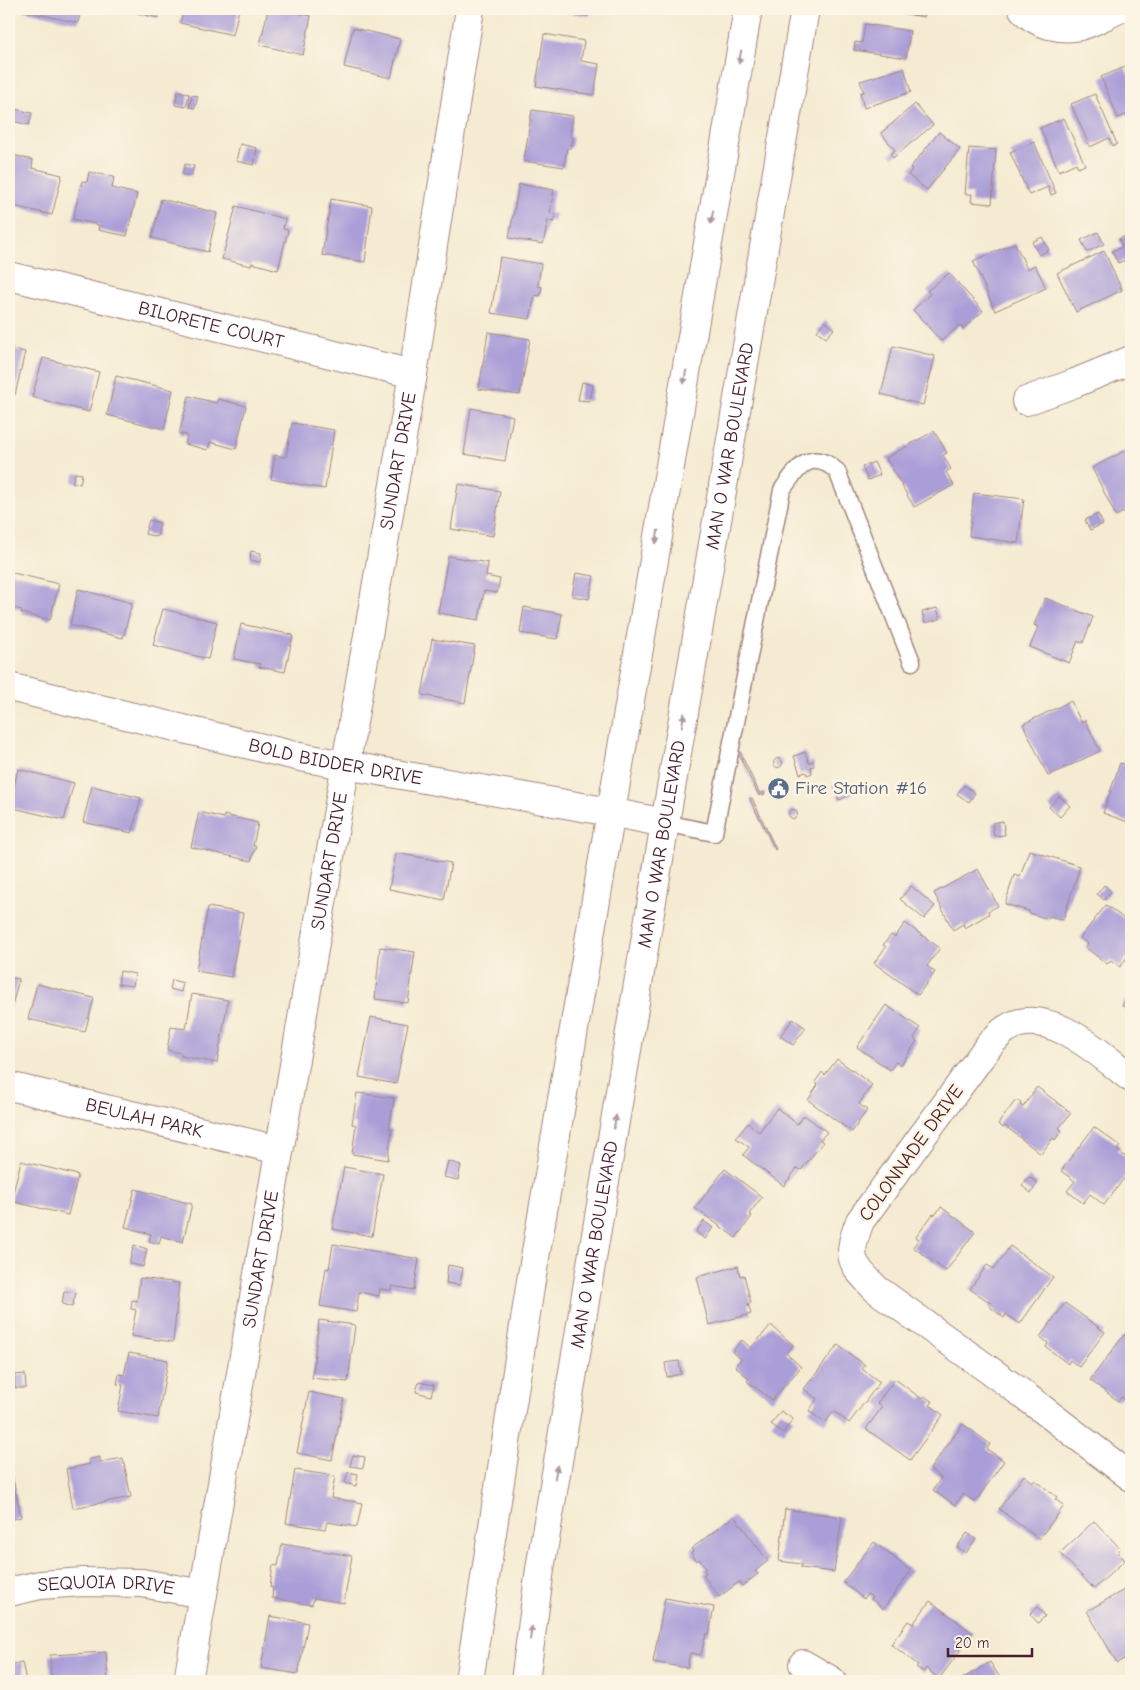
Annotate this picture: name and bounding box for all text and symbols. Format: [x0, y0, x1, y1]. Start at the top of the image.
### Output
one-way arrow [735, 49, 743, 65]
one-way arrow [708, 209, 716, 225]
street label: BILORETE COURT [136, 297, 286, 353]
street label: MAN O WAR BOULEVARD [701, 340, 759, 551]
one-way arrow [680, 369, 688, 385]
street label: SUNDART DRIVE [375, 391, 421, 531]
one-way arrow [653, 530, 661, 546]
one-way arrow [679, 712, 687, 728]
street label: BOLD BIDDER DRIVE [246, 734, 424, 789]
street label: MAN O WAR BOULEVARD [633, 739, 690, 950]
public building icon: Fire Station #16 [767, 776, 791, 800]
place label: Fire Station #16 [795, 777, 927, 799]
street label: SUNDART DRIVE [307, 791, 352, 931]
street label: COLONNADE DRIVE [854, 1081, 968, 1225]
street label: BEULAH PARK [83, 1094, 206, 1143]
one-way arrow [611, 1114, 619, 1130]
street label: MAN O WAR BOULEVARD [566, 1139, 623, 1350]
street label: SUNDART DRIVE [238, 1189, 283, 1330]
one-way arrow [552, 1464, 560, 1480]
street label: SEQUOIA DRIVE [37, 1571, 176, 1600]
one-way arrow [528, 1625, 536, 1641]
scale bar [948, 1625, 1031, 1657]
text: 20 m [955, 1634, 989, 1652]

